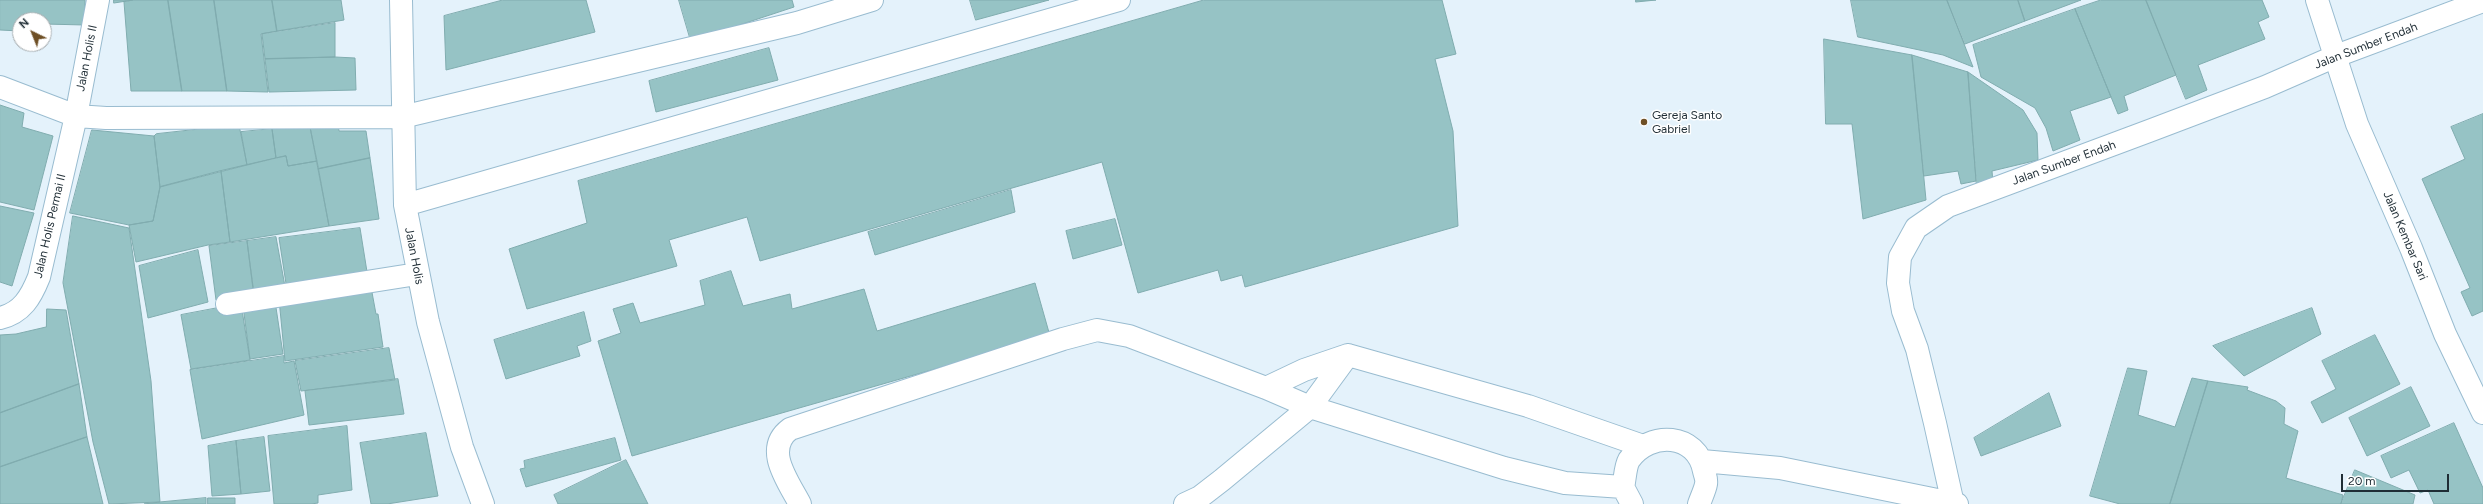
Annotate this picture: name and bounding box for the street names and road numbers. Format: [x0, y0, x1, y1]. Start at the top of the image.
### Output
street label: Jalan Sumber Endah [2312, 20, 2420, 72]
street label: Jalan Holis II [74, 24, 100, 92]
street label: Jalan Sumber Endah [2010, 138, 2118, 188]
street label: Jalan Holis Permai II [31, 172, 69, 280]
street label: Jalan Kembar Sari [2380, 189, 2430, 283]
street label: Jalan Holis [401, 226, 427, 286]

